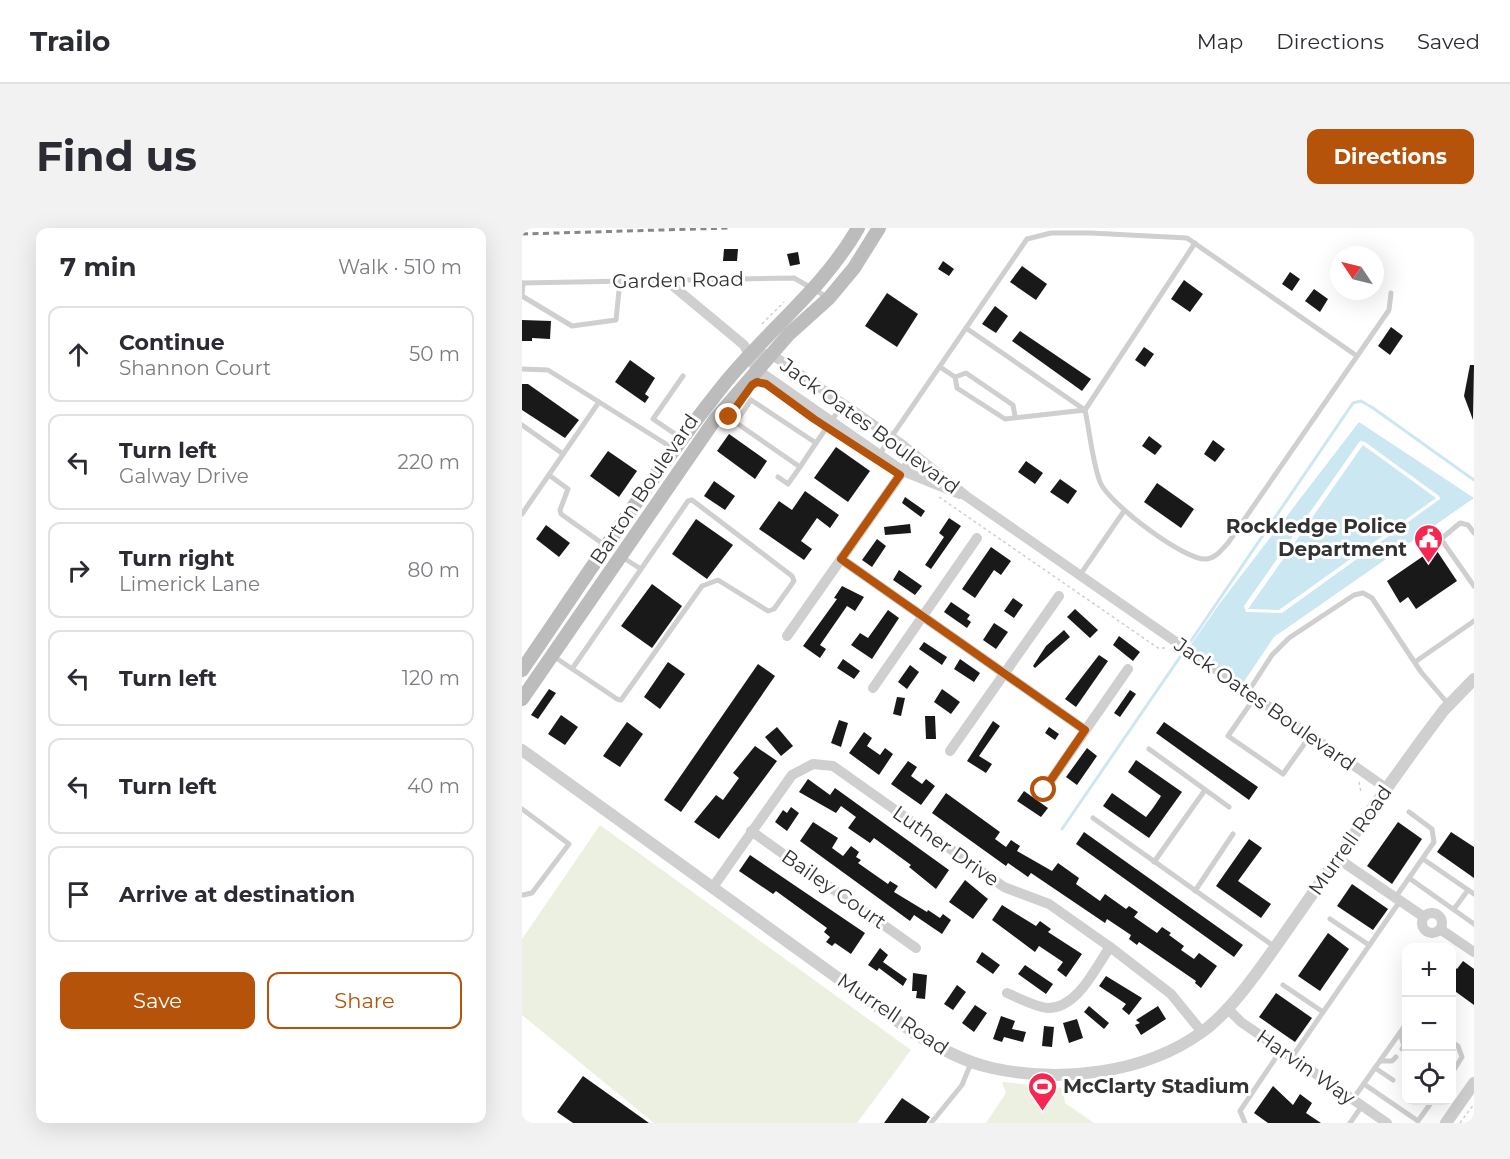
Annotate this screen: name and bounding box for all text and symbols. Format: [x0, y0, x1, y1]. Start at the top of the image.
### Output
text: Trailo [30, 24, 110, 58]
text: Map [1197, 29, 1243, 54]
text: Directions [1276, 29, 1384, 54]
text: Saved [1417, 29, 1480, 54]
button: Directions [1307, 129, 1474, 184]
text: Find us [36, 130, 197, 182]
north arrow [1330, 246, 1384, 300]
text: 7 min [60, 251, 137, 283]
text: Walk · 510 m [338, 255, 462, 279]
street label: Garden Road [612, 267, 744, 293]
text: Continue [119, 329, 225, 356]
icon: ahead [62, 338, 95, 371]
text: 50 m [409, 342, 460, 366]
street label: Jack Oates Boulevard [775, 352, 964, 499]
text: Shannon Court [119, 356, 271, 380]
route end [715, 403, 741, 429]
street label: Barton Boulevard [585, 409, 703, 569]
text: Turn left [119, 437, 217, 464]
icon: left [62, 446, 95, 479]
text: 220 m [398, 450, 460, 474]
text: Galway Drive [119, 464, 249, 488]
place label: Rockledge Police Department [1226, 514, 1407, 561]
public building icon: Rockledge Police Department [1412, 522, 1444, 564]
text: Turn right [119, 545, 234, 572]
icon: right [62, 554, 95, 587]
text: 80 m [408, 558, 460, 582]
text: Limerick Lane [119, 572, 260, 596]
street label: Jack Oates Boulevard [1169, 632, 1360, 776]
icon: left [62, 662, 95, 695]
text: Turn left [119, 665, 217, 692]
text: 120 m [402, 666, 460, 690]
icon: left [62, 770, 95, 803]
text: Turn left [119, 773, 217, 800]
text: 40 m [407, 774, 460, 798]
route start [1030, 776, 1056, 802]
street label: Murrell Road [1303, 780, 1397, 900]
street label: Luther Drive [888, 800, 1004, 892]
street label: Bailey Court [777, 844, 891, 934]
icon: arrive [62, 878, 95, 911]
text: Arrive at destination [119, 881, 355, 908]
map controls [1402, 943, 1456, 1105]
button: + [1402, 943, 1456, 997]
street label: Murrell Road [833, 968, 953, 1060]
button: Save [60, 972, 255, 1029]
button: Share [267, 972, 462, 1029]
button: − [1402, 997, 1456, 1051]
street label: Harvin Way [1252, 1024, 1360, 1110]
button: locate [1402, 1051, 1456, 1105]
sports icon: McClarty Stadium [1026, 1070, 1058, 1112]
place label: McClarty Stadium [1063, 1074, 1250, 1098]

